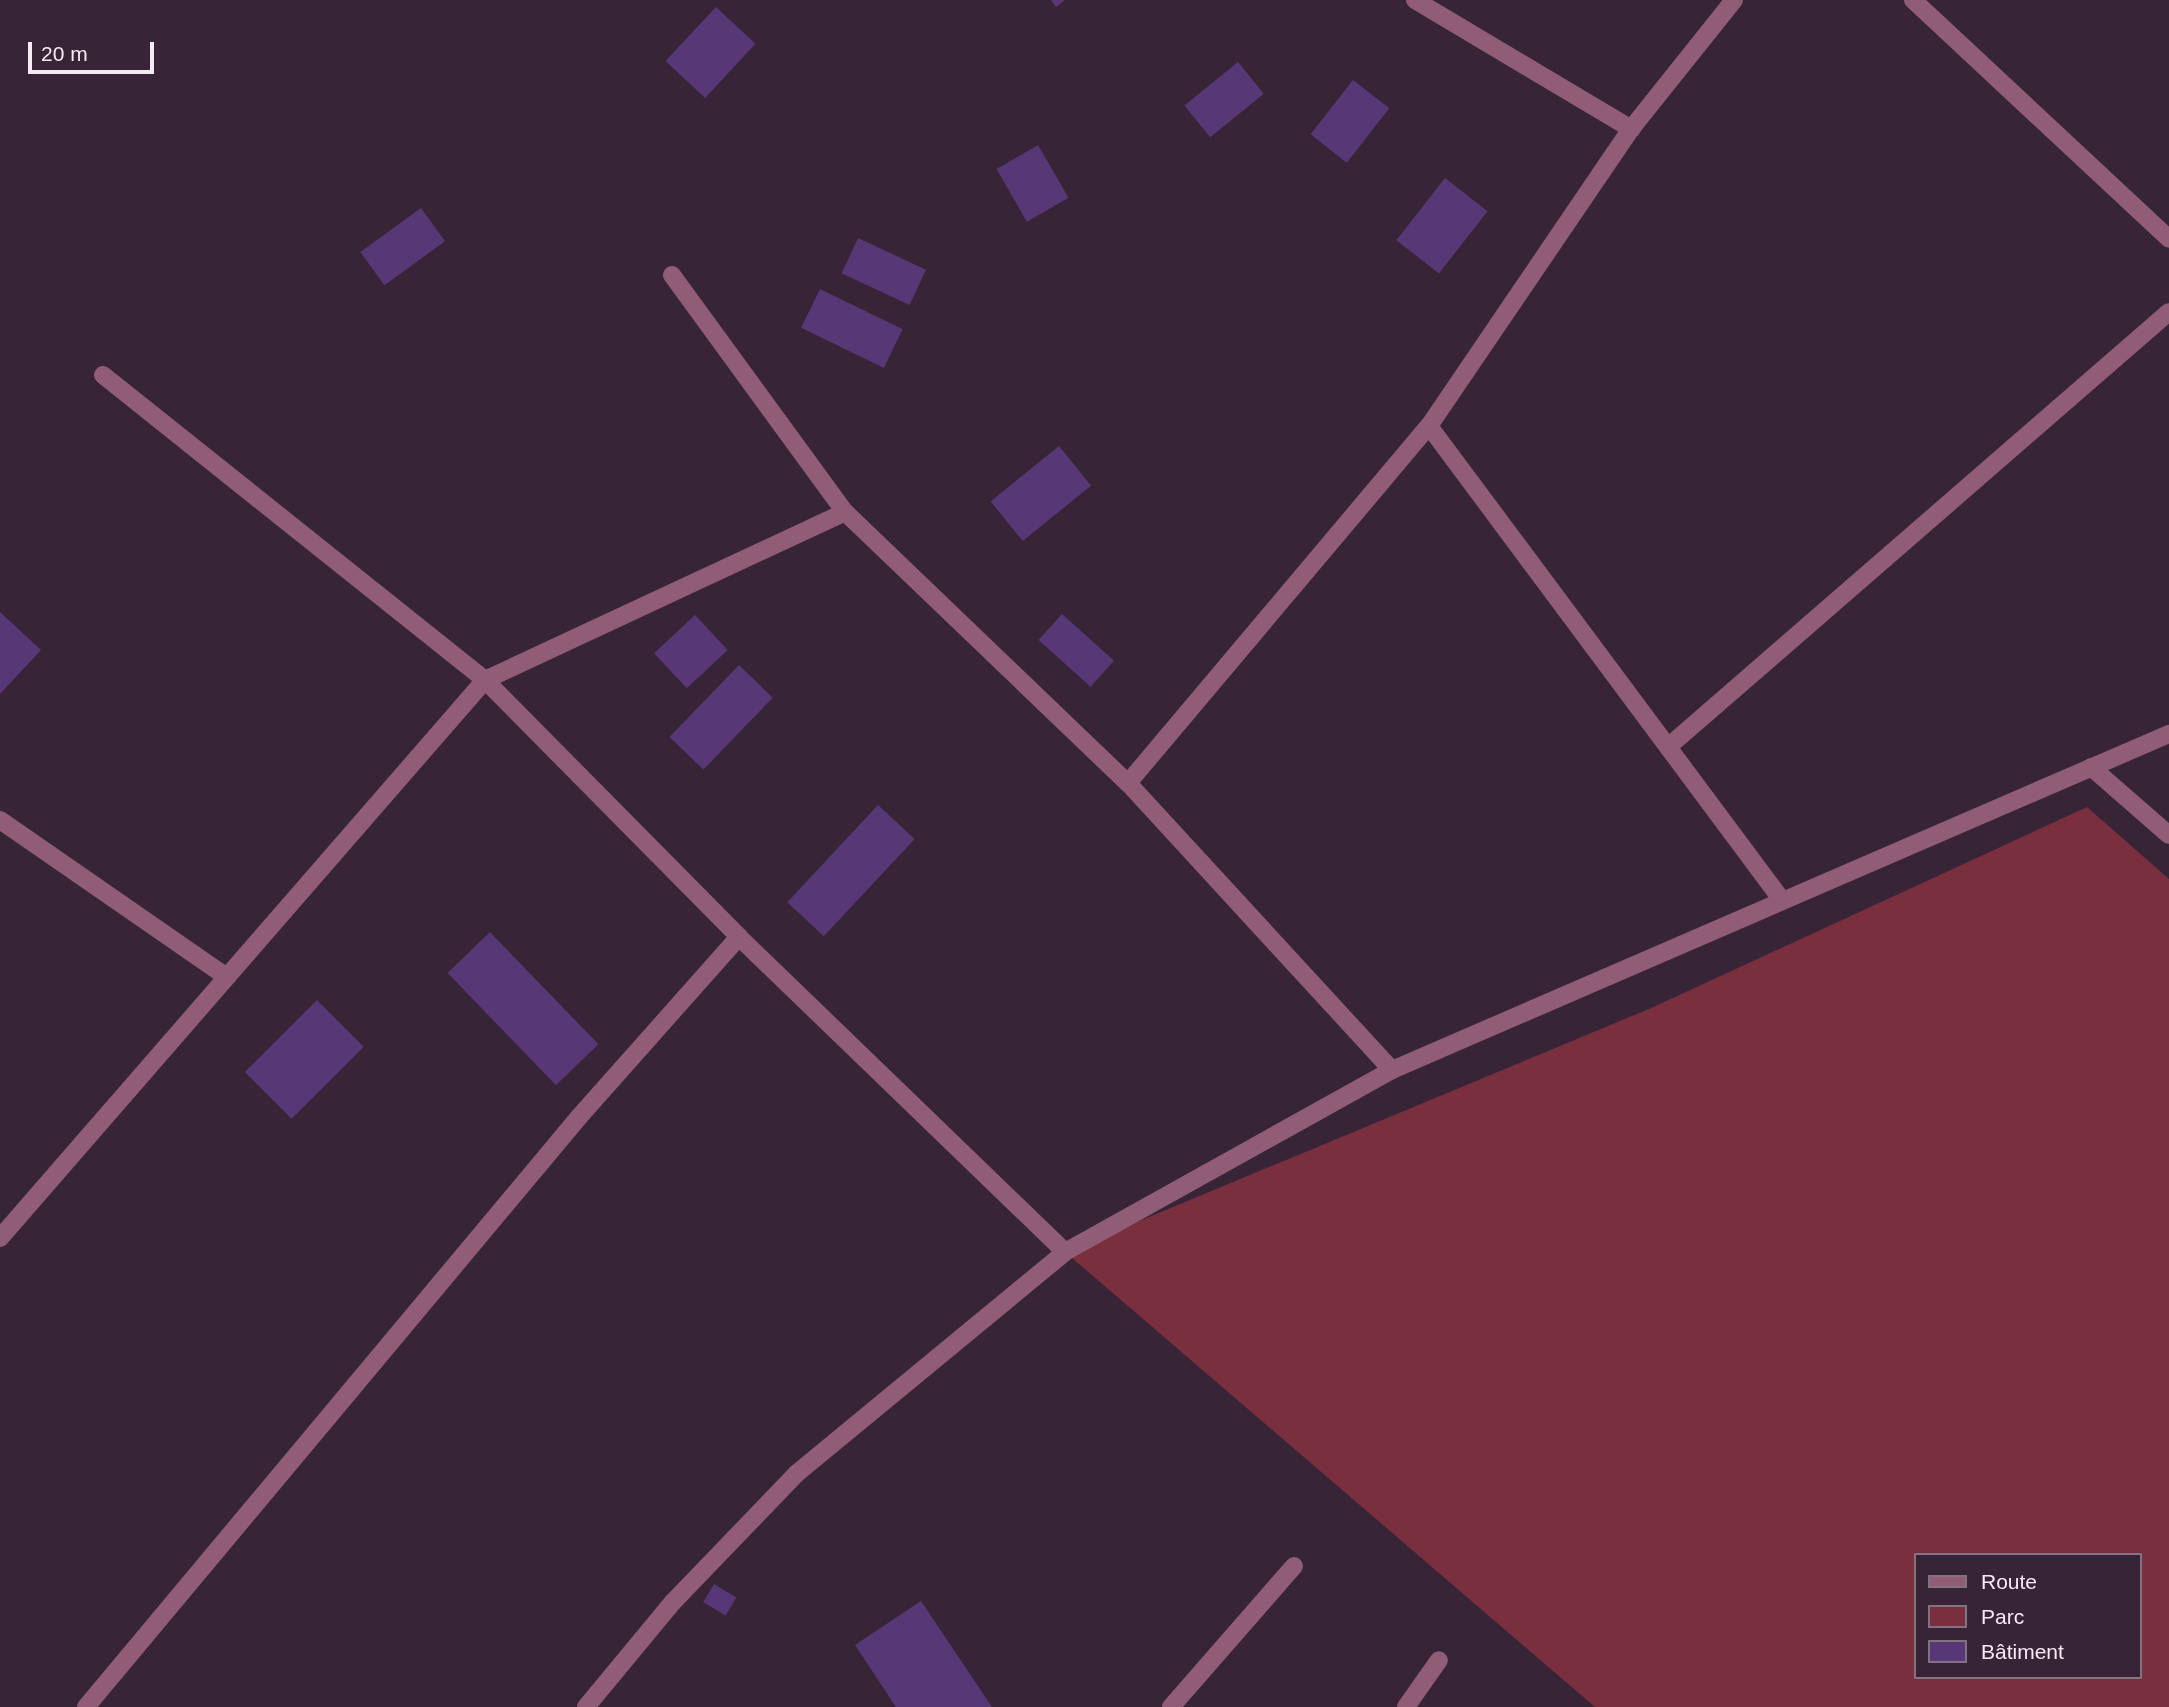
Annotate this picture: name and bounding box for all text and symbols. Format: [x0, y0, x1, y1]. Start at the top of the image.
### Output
scale bar [32, 28, 158, 72]
text: 20 m [41, 42, 88, 65]
legend [1913, 1553, 2141, 1679]
text: Route [1981, 1570, 2037, 1593]
text: Parc [1981, 1605, 2024, 1628]
text: Bâtiment [1981, 1640, 2064, 1663]

